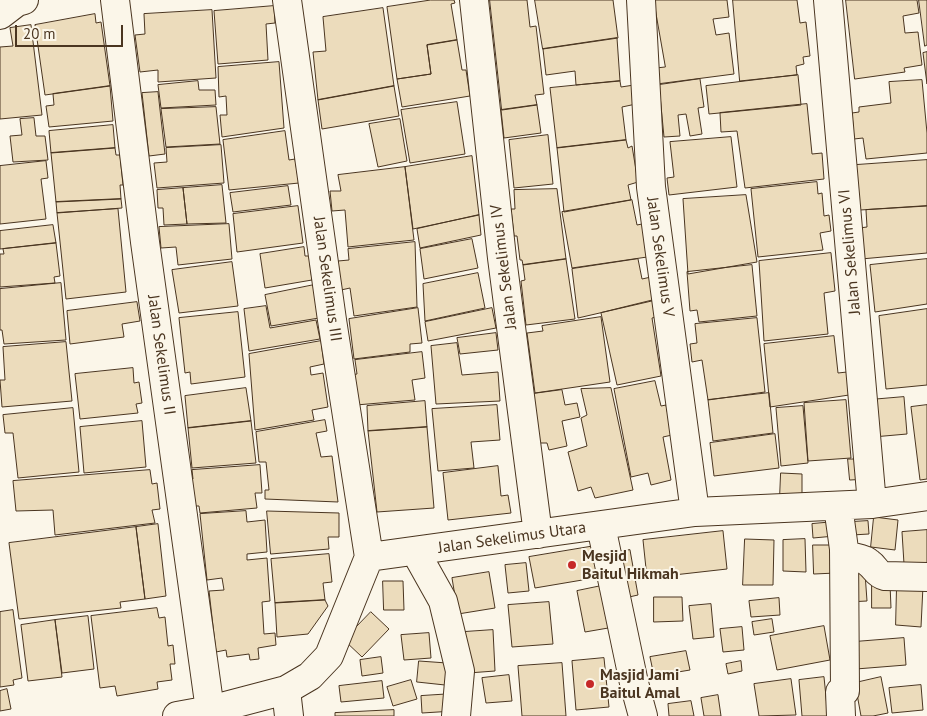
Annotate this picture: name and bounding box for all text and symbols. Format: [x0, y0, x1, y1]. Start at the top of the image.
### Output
scale bar [18, 15, 125, 47]
text: 20 m [23, 24, 56, 43]
street label: Jalan Sekelimus VI [835, 189, 865, 315]
street label: Jalan Sekelimus V [642, 196, 678, 318]
street label: Jalan Sekelimus IV [487, 203, 521, 331]
street label: Jalan Sekelimus III [309, 215, 345, 343]
street label: Jalan Sekelimus II [143, 294, 179, 416]
street label: Jalan Sekelimus Utara [437, 518, 587, 558]
place label: Mesjid Baitul Hikmah [582, 546, 679, 584]
marker: Mesjid Baitul Hikmah [566, 559, 578, 571]
place label: Masjid Jami Baitul Amal [600, 665, 680, 703]
marker: Masjid Jami Baitul Amal [584, 678, 596, 690]

